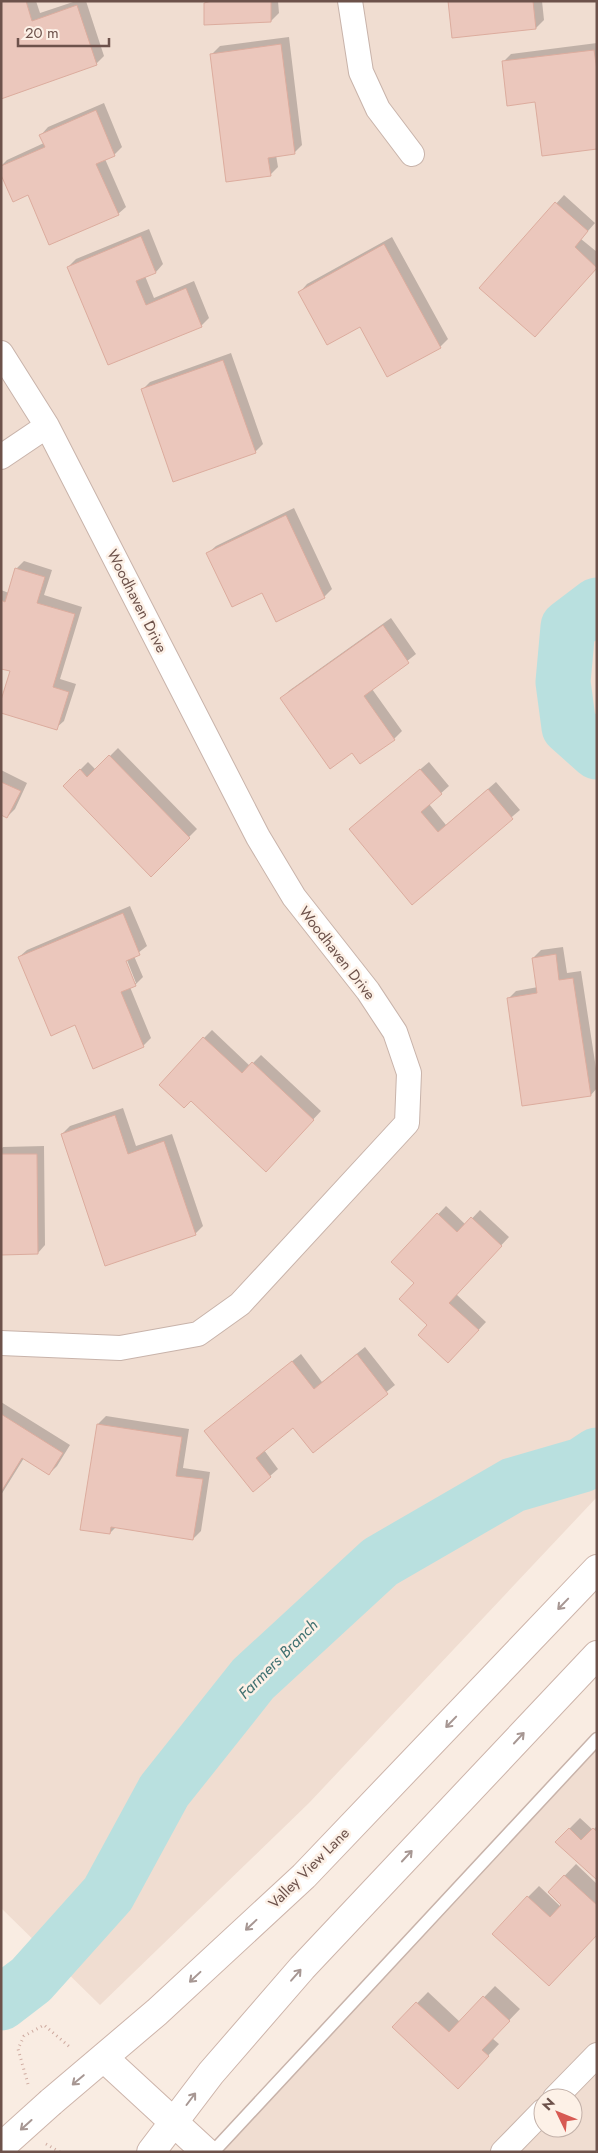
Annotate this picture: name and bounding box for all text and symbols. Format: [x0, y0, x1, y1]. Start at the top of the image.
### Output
scale bar [18, 15, 109, 47]
text: 20 m [25, 22, 59, 44]
street label: Woodhaven Drive [101, 545, 173, 657]
street label: Woodhaven Drive [293, 902, 381, 1005]
one-way arrow [557, 1598, 569, 1611]
water label: Farmers Branch [233, 1614, 323, 1704]
one-way arrow [445, 1715, 457, 1728]
one-way arrow [513, 1732, 525, 1744]
street label: Valley View Lane [264, 1822, 355, 1913]
one-way arrow [401, 1850, 413, 1863]
one-way arrow [244, 1919, 257, 1931]
one-way arrow [290, 1968, 302, 1981]
one-way arrow [188, 1971, 201, 1983]
one-way arrow [71, 2074, 84, 2085]
north arrow [533, 2088, 583, 2138]
one-way arrow [186, 2093, 197, 2106]
text: N [537, 2093, 560, 2115]
one-way arrow [20, 2119, 33, 2130]

